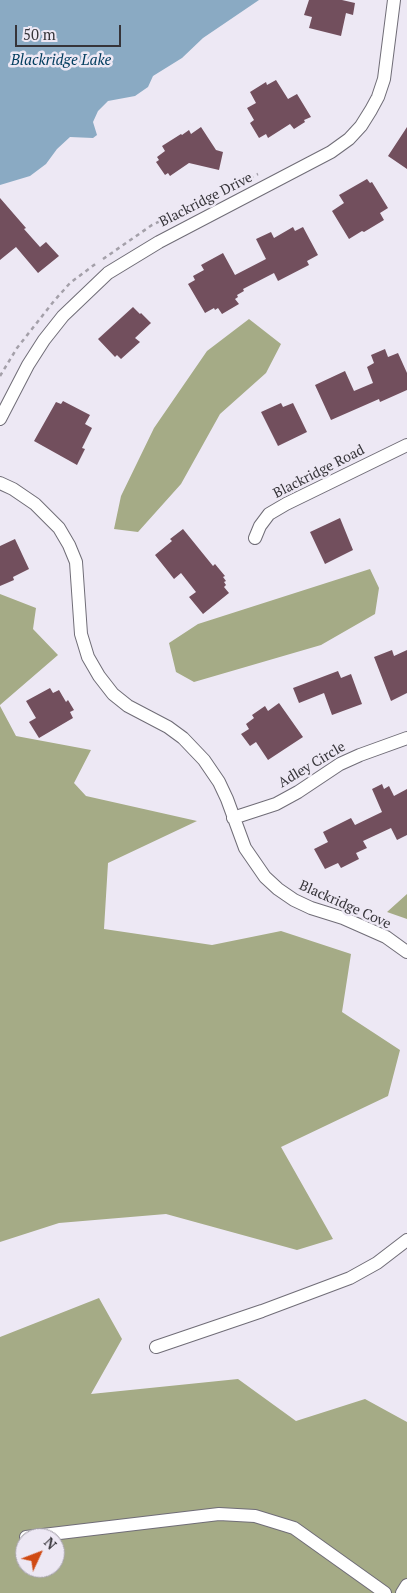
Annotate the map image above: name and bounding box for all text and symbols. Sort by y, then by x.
scale bar [18,15,124,47]
text: 50 m [23,24,56,44]
water label: Blackridge Lake [11,52,111,70]
street label: Blackridge Drive [157,169,255,231]
street label: Blackridge Road [271,442,367,502]
street label: Adley Circle [275,738,349,792]
street label: Blackridge Cove [296,877,394,933]
north arrow [15,1528,65,1578]
text: N [40,1533,61,1553]

